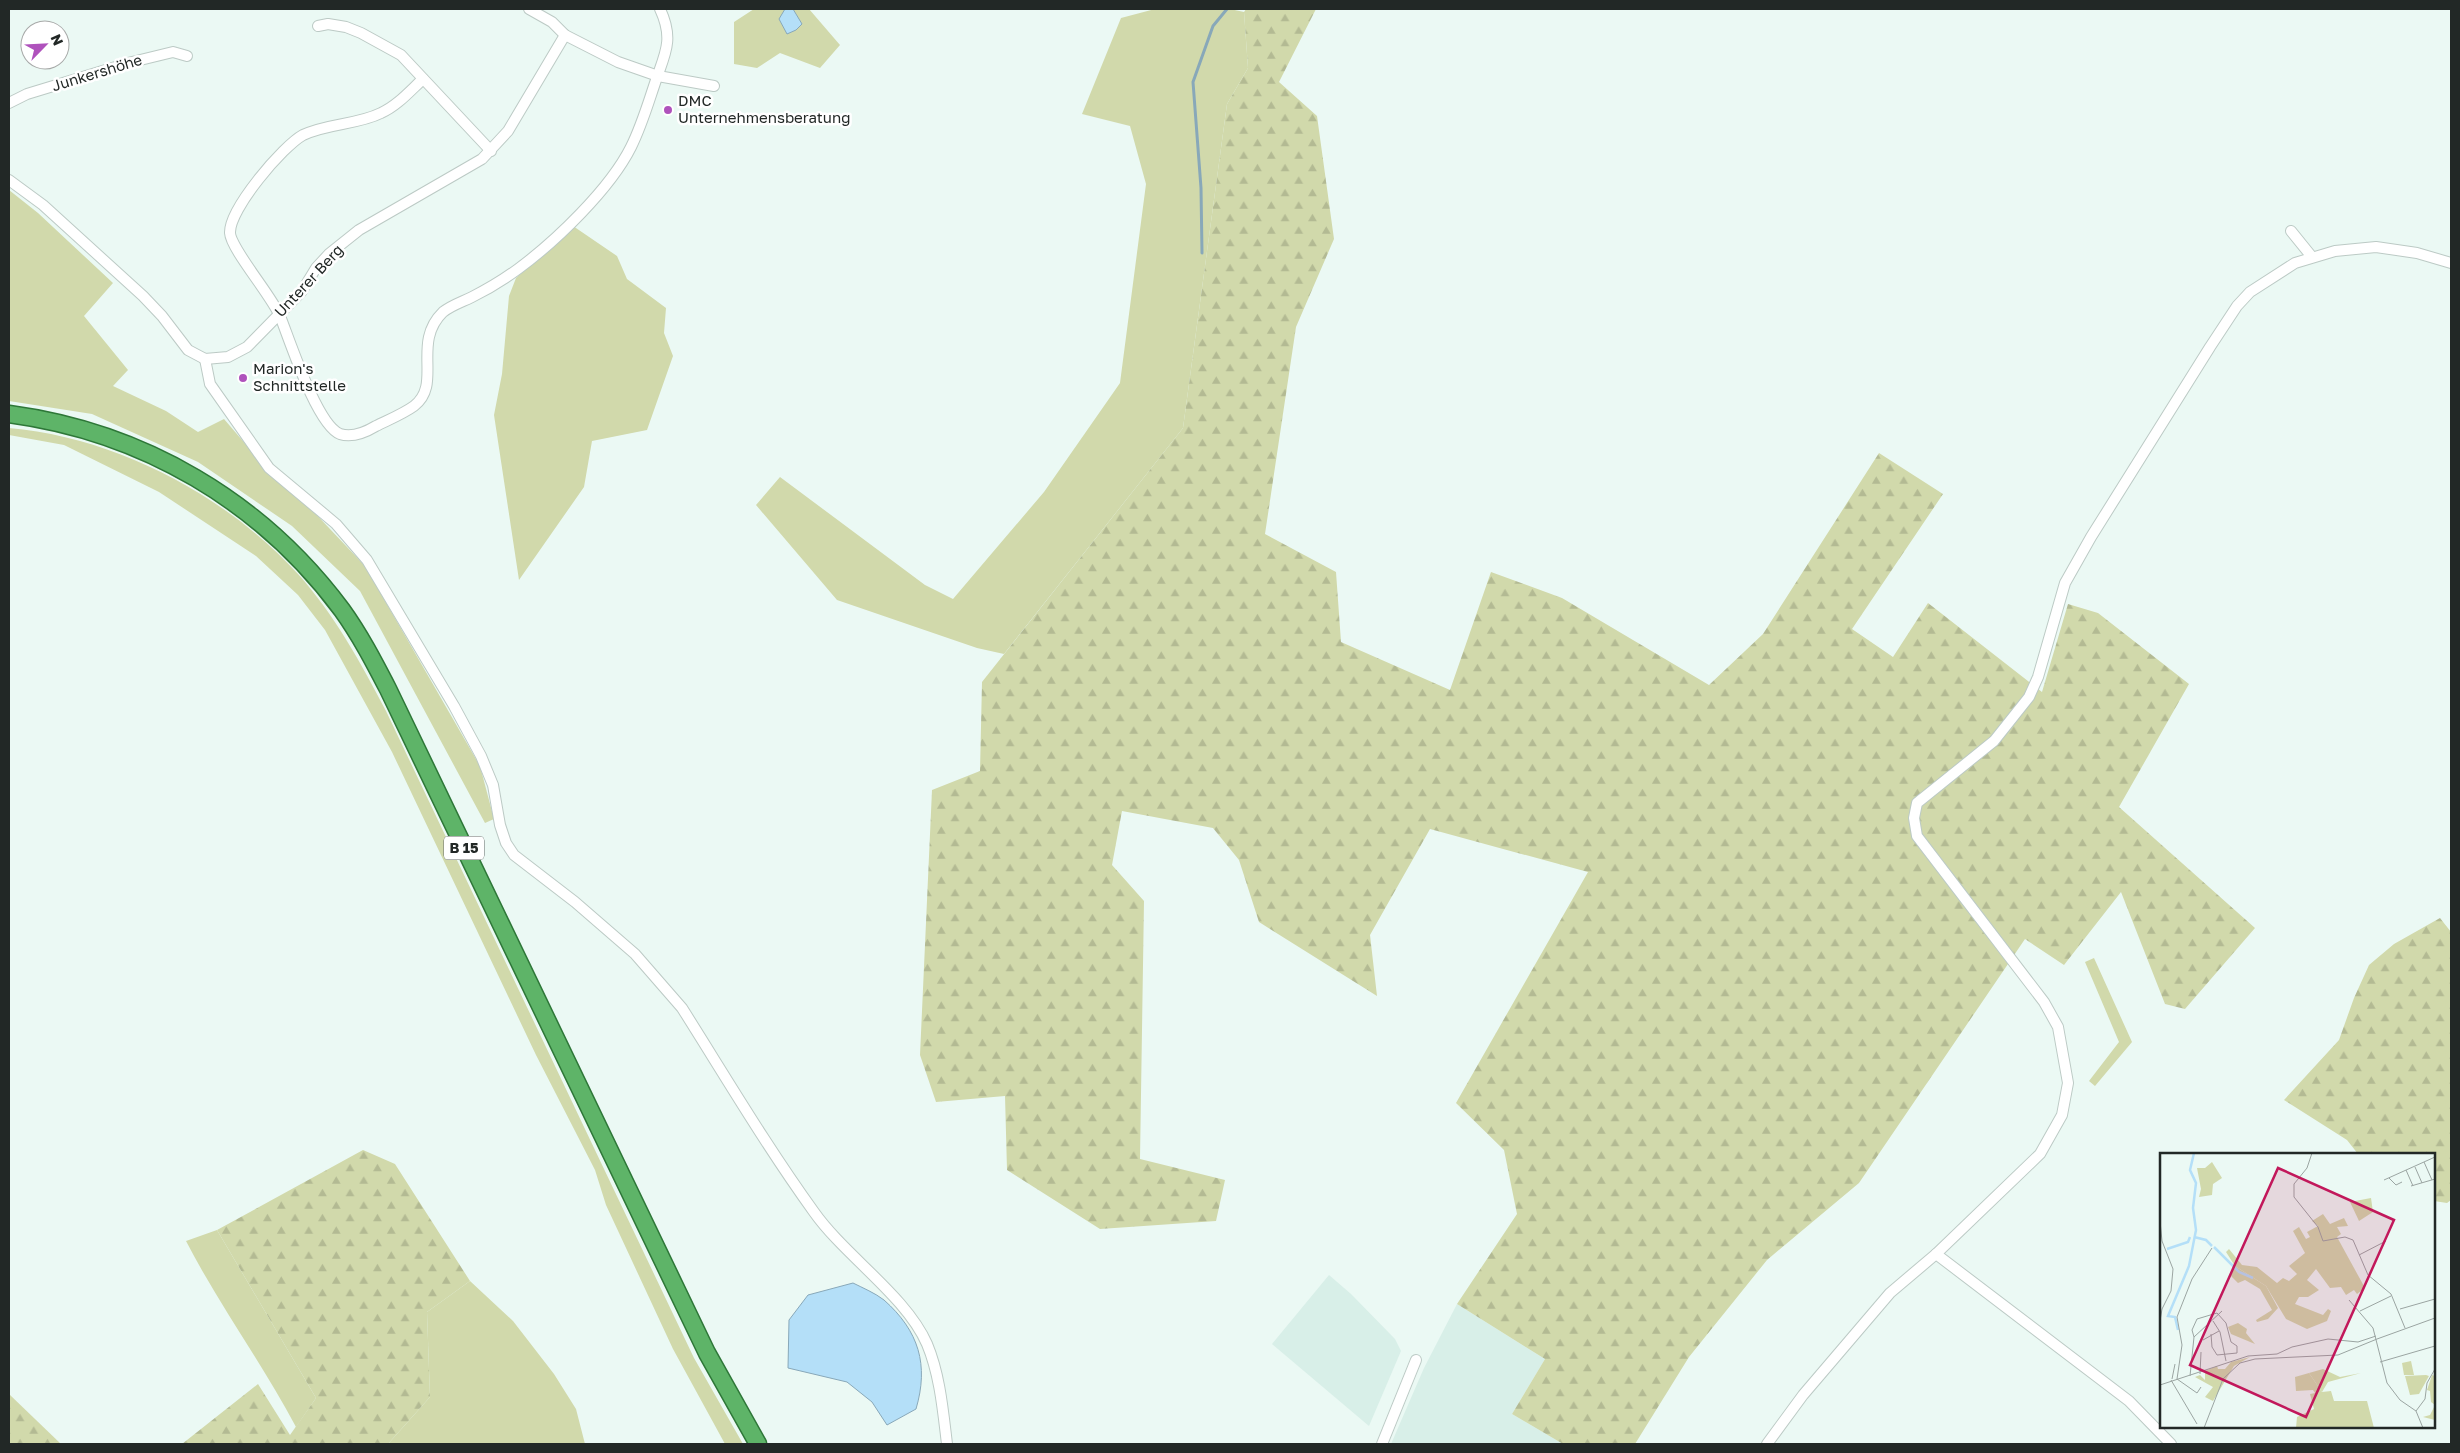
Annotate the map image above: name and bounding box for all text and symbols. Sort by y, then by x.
north arrow [20,20,70,70]
text: N [47,31,67,48]
street label: Junkershöhe [49,50,144,94]
place label: DMC Unternehmensberatung [678,91,850,126]
marker: DMC Unternehmensberatung [662,104,674,116]
street label: Unterer Berg [270,240,346,320]
place label: Marion's Schnittstelle [253,359,346,394]
marker: Marion's Schnittstelle [237,372,249,384]
road number: B 15 [444,836,484,860]
inset map [2160,1153,2435,1428]

